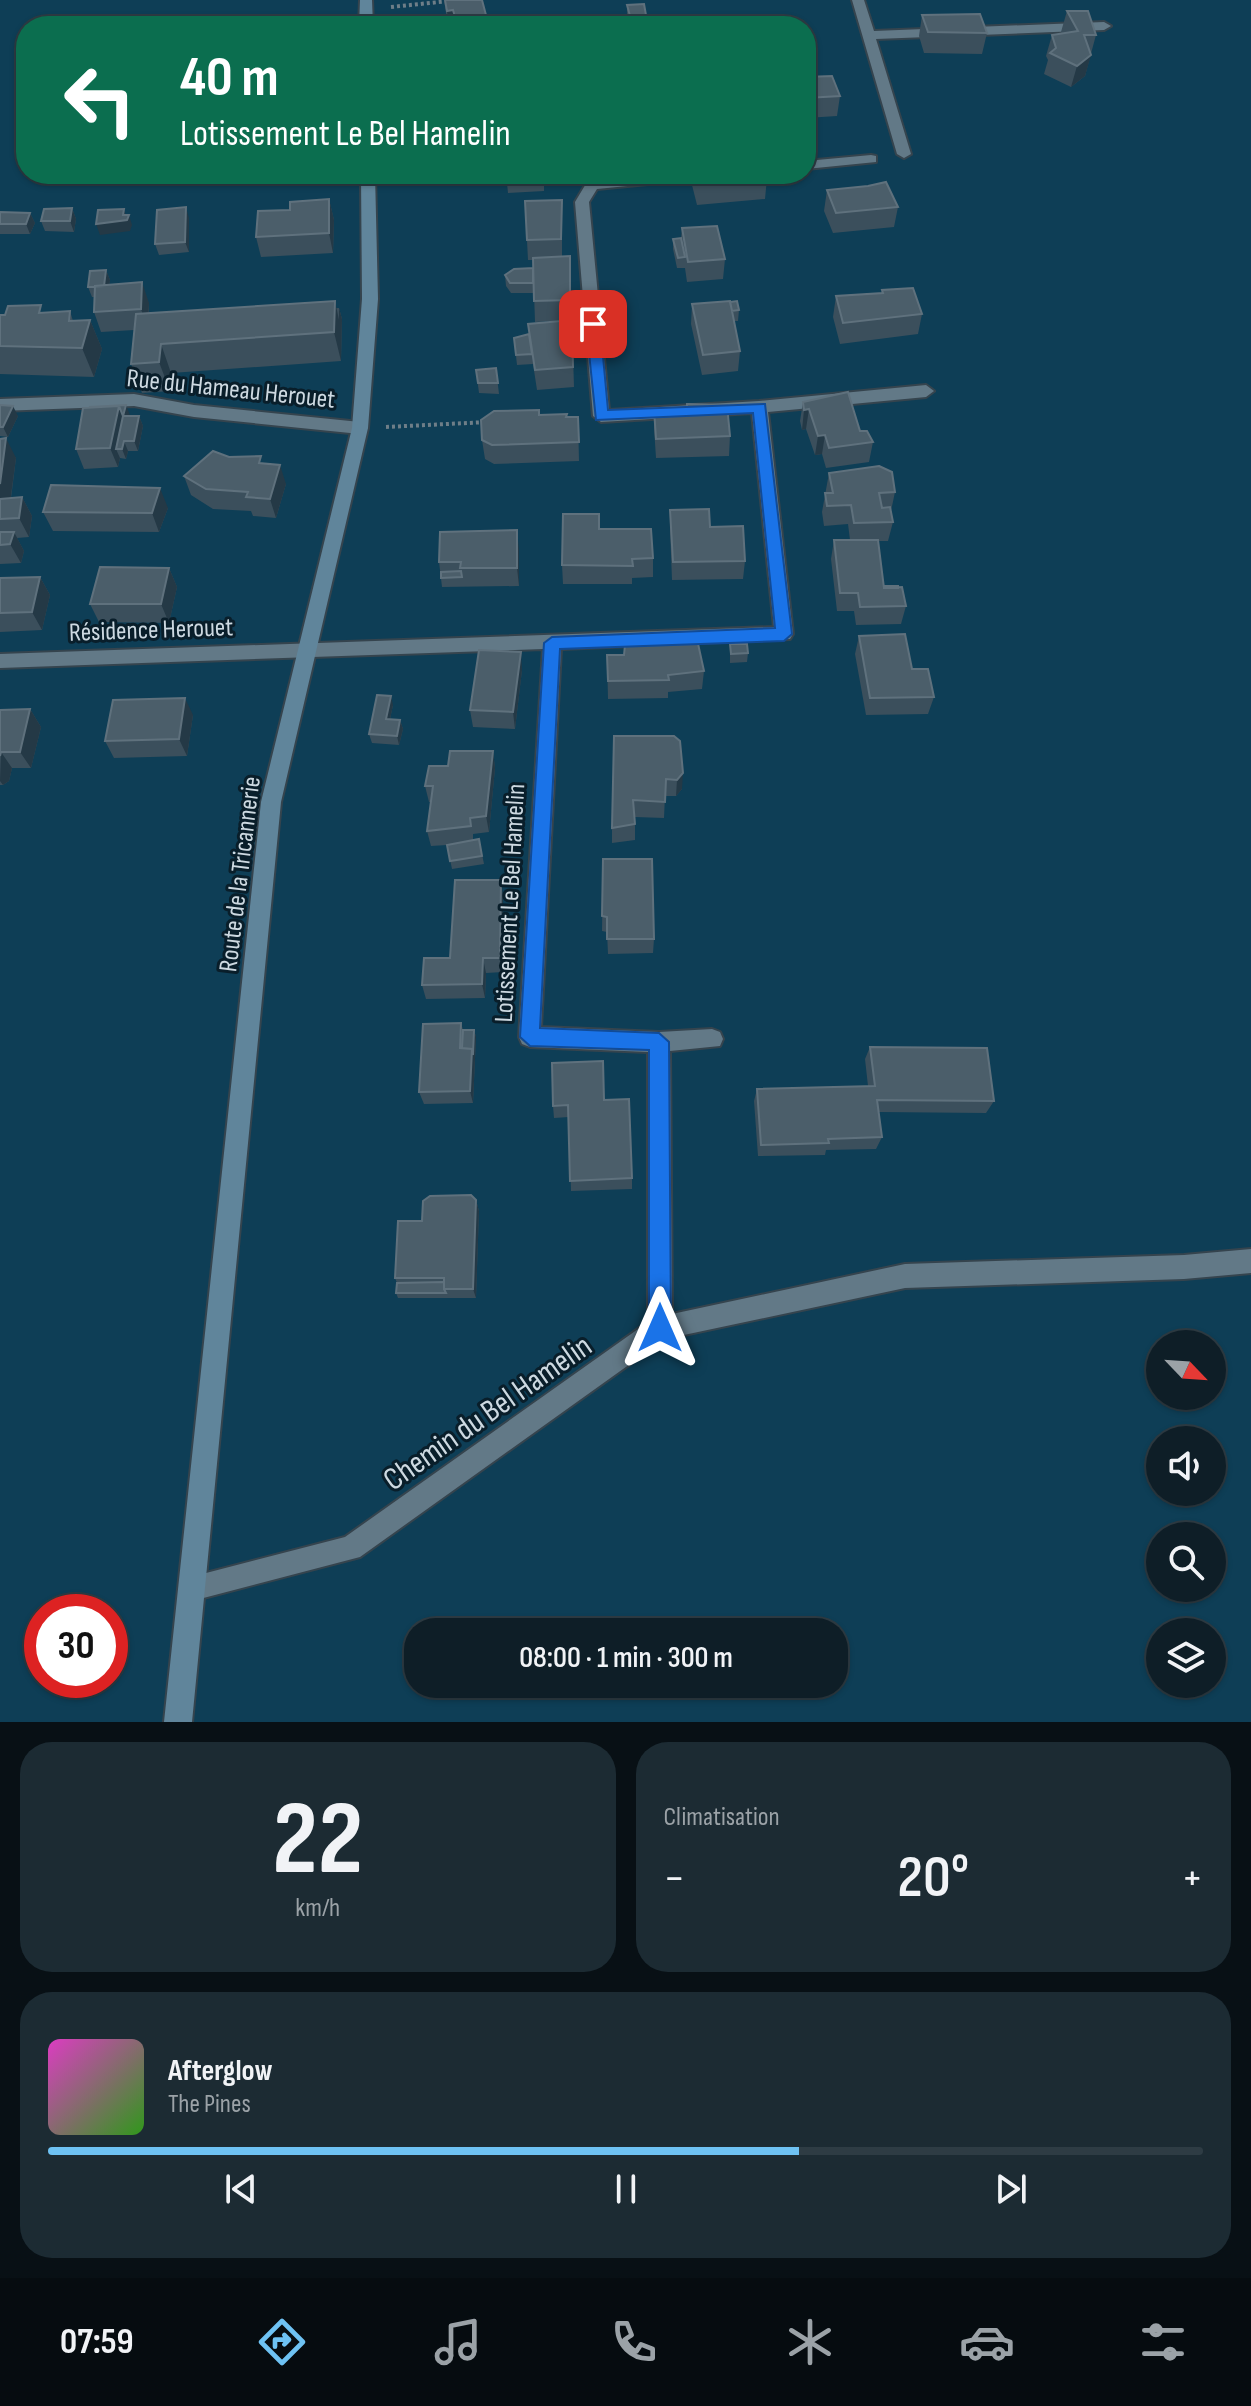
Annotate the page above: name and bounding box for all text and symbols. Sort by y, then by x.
text: 40 m [180,45,279,112]
icon: left [48,48,152,152]
text: Lotissement Le Bel Hamelin [180,113,511,156]
pin [559,290,627,358]
icon: arrive [571,302,615,346]
street label: Rue du Hameau Herouet [125,363,337,416]
street label: Résidence Herouet [68,612,234,649]
street label: Route de la Tricannerie [213,775,268,974]
street label: Lotissement Le Bel Hamelin [489,783,532,1023]
position arrow [618,1286,702,1370]
street label: Chemin du Bel Hamelin [376,1327,600,1500]
north arrow [1146,1330,1226,1410]
map controls [1146,1330,1226,1698]
button: sound [1146,1426,1226,1506]
button: search [1146,1522,1226,1602]
speed limit sign: 30 [24,1594,128,1698]
button: layers [1146,1618,1226,1698]
text: 08:00 · 1 min · 300 m [519,1640,733,1676]
text: 22 [272,1778,363,1903]
text: Climatisation [664,1802,780,1833]
text: 20° [897,1842,969,1914]
text: − [664,1852,685,1905]
text: + [1181,1852,1203,1905]
text: km/h [295,1893,340,1924]
text: Afterglow [168,2053,273,2089]
text: The Pines [168,2089,251,2120]
icon: previous [219,2167,263,2211]
icon: pause [604,2167,648,2211]
icon: next [989,2167,1033,2211]
icon: directions [254,2314,310,2370]
icon: music [430,2314,486,2370]
icon: phone [606,2314,662,2370]
icon: climate [782,2314,838,2370]
icon: car [959,2314,1015,2370]
icon: filters [1135,2314,1191,2370]
text: 07:59 [60,2321,134,2364]

